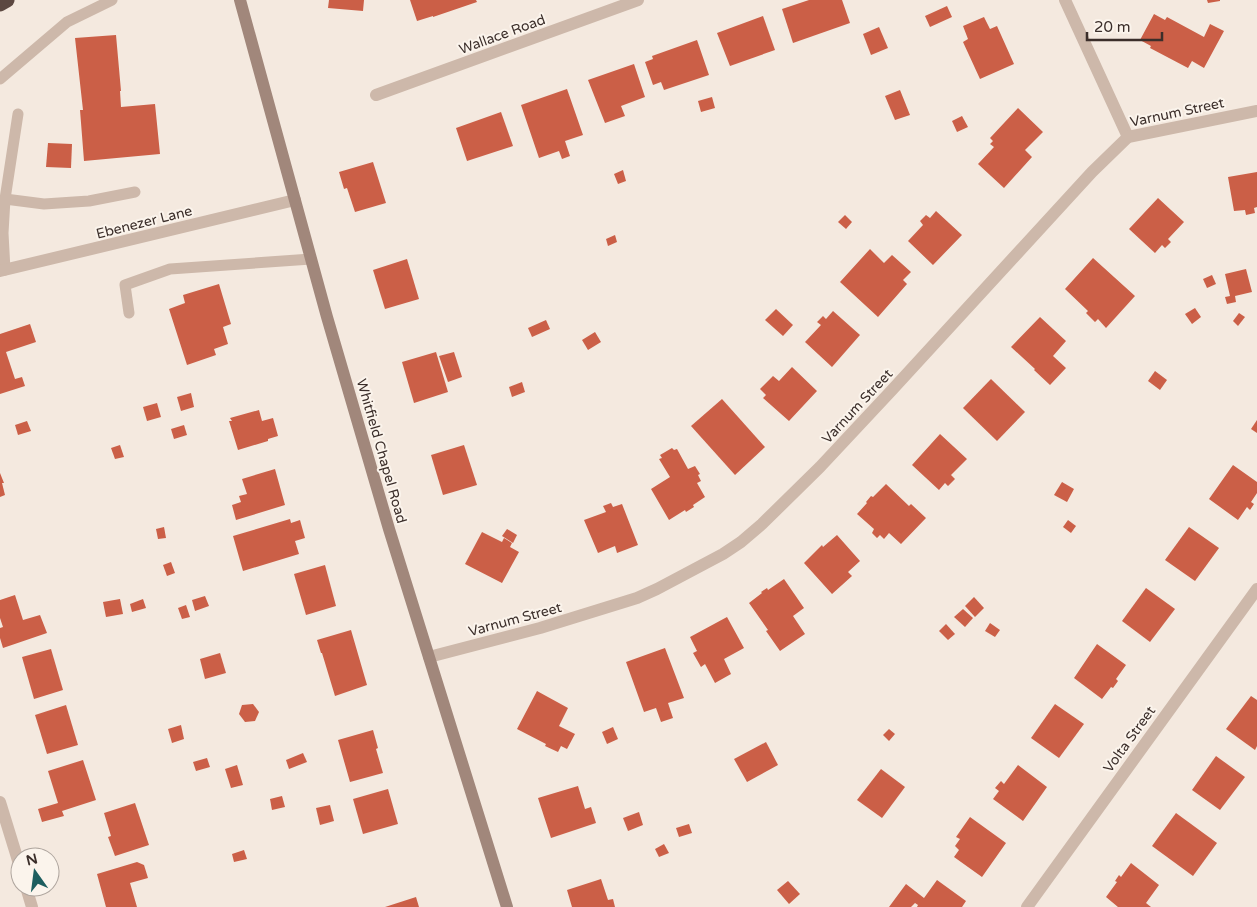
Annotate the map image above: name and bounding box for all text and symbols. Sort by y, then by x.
scale bar [1087,10,1162,42]
street label: Wallace Road [457,11,548,58]
text: 20 m [1094,18,1131,36]
street label: Varnum Street [1129,94,1226,131]
street label: Ebenezer Lane [94,202,194,243]
street label: Varnum Street [819,365,897,447]
street label: Whitfield Chapel Road [353,377,410,525]
street label: Varnum Street [467,599,564,640]
street label: Volta Street [1100,702,1160,776]
north arrow [10,847,60,897]
text: N [24,850,39,869]

